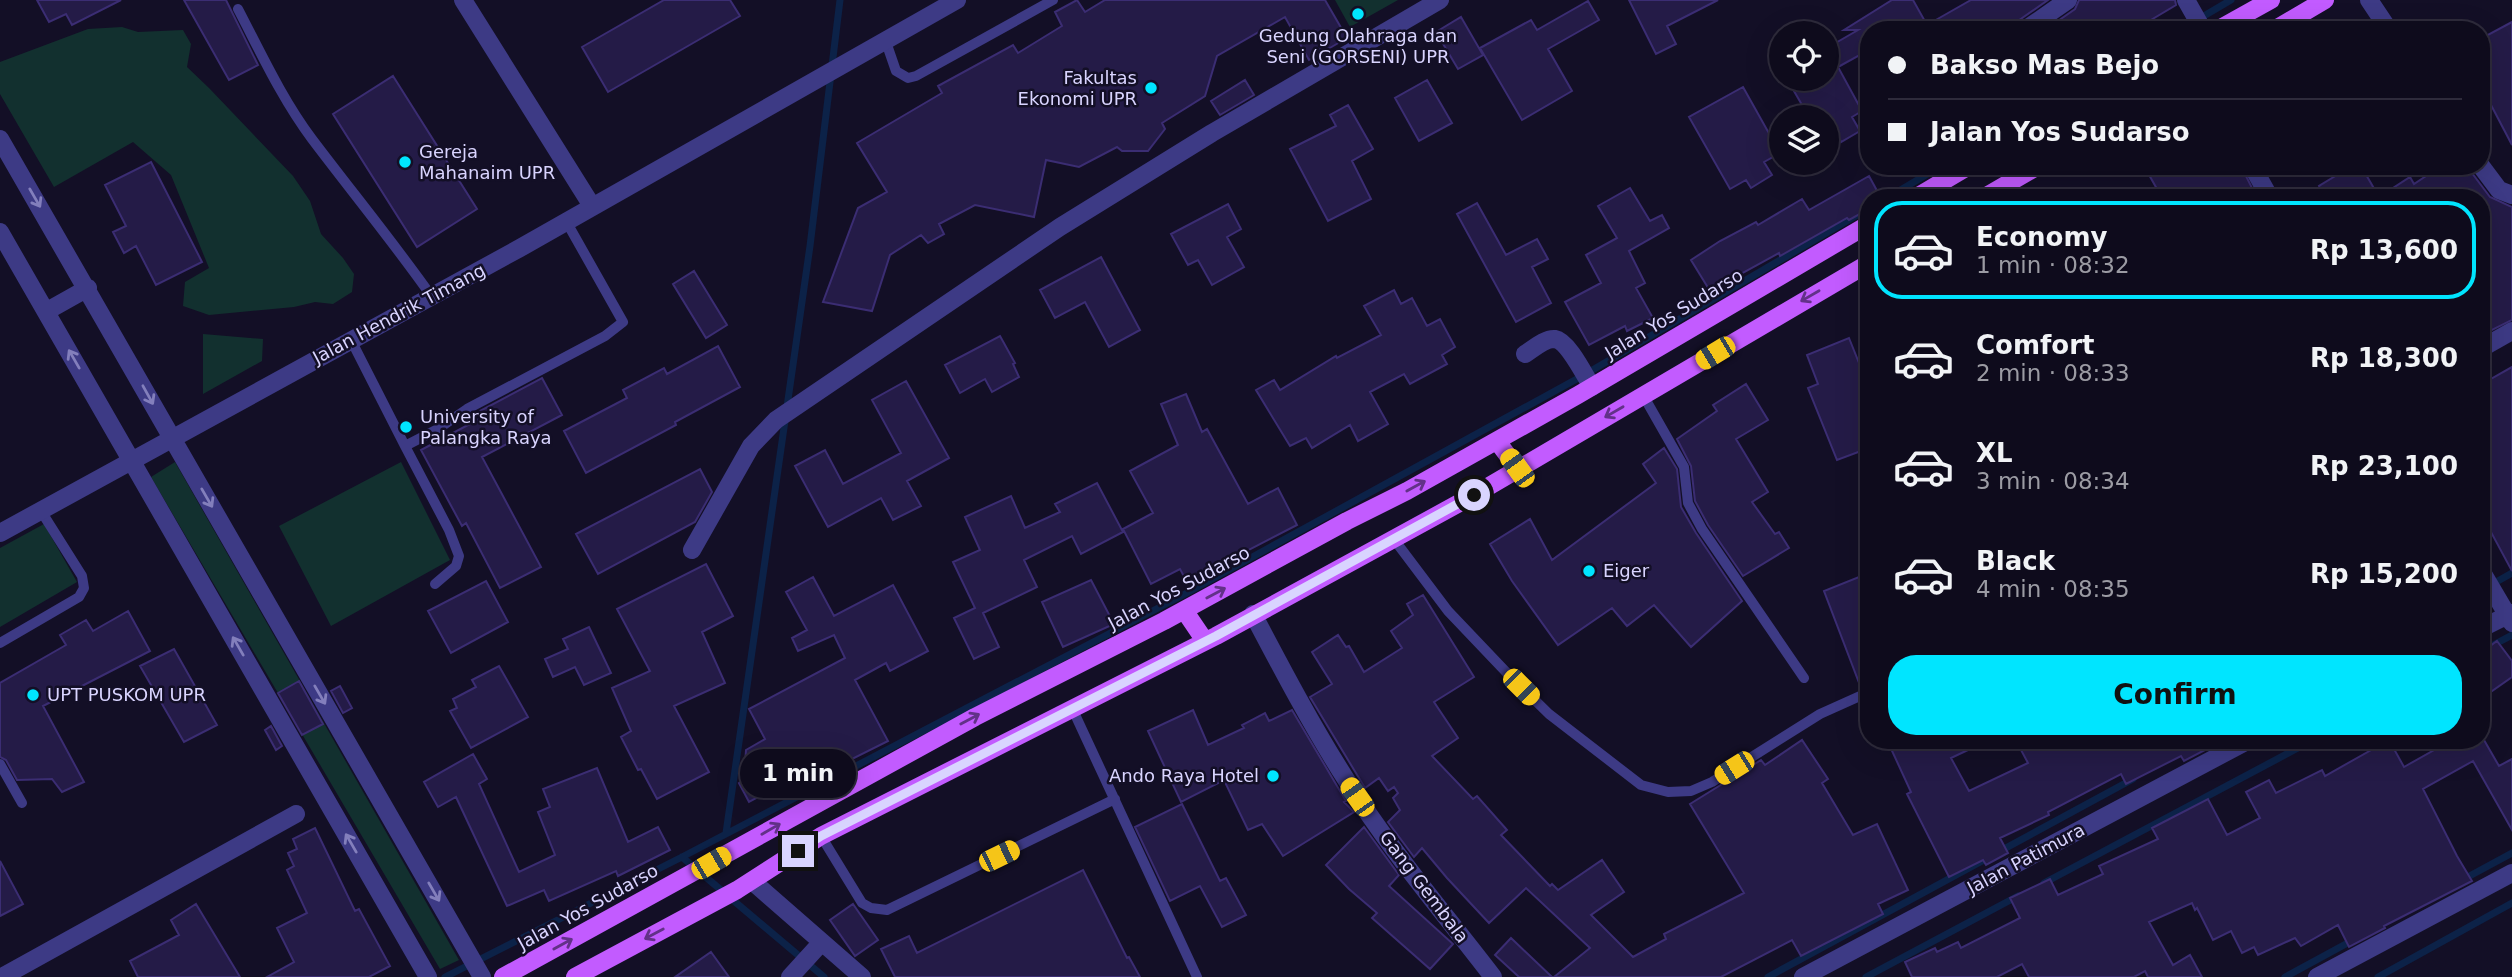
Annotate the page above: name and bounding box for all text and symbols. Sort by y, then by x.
marker: Gedung Olahraga dan Seni (GORSENI) UPR [1350,6,1366,22]
map controls [1769,21,1839,175]
button: locate [1769,21,1839,91]
place label: Gedung Olahraga dan Seni (GORSENI) UPR [1259,25,1457,67]
text: Bakso Mas Bejo [1930,50,2159,80]
place label: Fakultas Ekonomi UPR [1018,67,1137,109]
marker: Fakultas Ekonomi UPR [1143,80,1159,96]
button: layers [1769,105,1839,175]
text: Jalan Yos Sudarso [1930,117,2190,147]
place label: Gereja Mahanaim UPR [419,141,555,183]
marker: Gereja Mahanaim UPR [397,154,413,170]
one-way arrow [28,187,42,207]
icon: car [1892,219,1955,282]
text: Economy [1976,222,2107,252]
text: Rp 13,600 [2310,235,2458,265]
text: 1 min · 08:32 [1976,252,2130,278]
street label: Jalan Hendrik Timang [308,259,489,368]
street label: Jalan Yos Sudarso [1600,264,1747,364]
one-way arrow [1800,290,1820,304]
icon: car [1892,327,1955,390]
text: Comfort [1976,330,2094,360]
car [1692,333,1739,373]
text: Rp 18,300 [2310,343,2458,373]
one-way arrow [67,350,81,370]
text: 2 min · 08:33 [1976,360,2130,386]
one-way arrow [142,384,155,405]
place label: University of Palangka Raya [420,406,552,448]
one-way arrow [1604,406,1624,420]
marker: University of Palangka Raya [398,419,414,435]
icon: car [1892,435,1955,498]
text: XL [1976,438,2013,468]
car [1497,445,1538,491]
text: Rp 23,100 [2310,451,2458,481]
text: 3 min · 08:34 [1976,468,2130,494]
one-way arrow [1406,479,1426,493]
route start [1458,479,1490,511]
one-way arrow [200,487,214,507]
street label: Jalan Yos Sudarso [1104,541,1253,634]
icon: car [1892,543,1955,606]
text: Black [1976,546,2055,576]
text: Rp 15,200 [2310,559,2458,589]
place label: Eiger [1603,560,1650,581]
marker: Eiger [1581,563,1597,579]
text: 4 min · 08:35 [1976,576,2130,602]
one-way arrow [1205,586,1226,599]
one-way arrow [231,636,244,657]
button: Confirm [1888,655,2462,735]
car [1499,665,1544,709]
place label: UPT PUSKOM UPR [47,684,206,705]
one-way arrow [314,684,328,704]
marker: UPT PUSKOM UPR [25,687,41,703]
one-way arrow [959,712,980,726]
car [1711,748,1758,788]
callout: 1 min [740,750,856,798]
text: 1 min [762,760,834,786]
place label: Ando Raya Hotel [1109,765,1259,786]
marker: Ando Raya Hotel [1265,768,1281,784]
car [1337,774,1378,820]
street label: Jalan Patimura [1963,819,2088,899]
one-way arrow [760,822,780,836]
street label: Gang Gembala [1376,827,1473,947]
one-way arrow [344,834,358,854]
route end [782,835,814,867]
car [976,837,1023,875]
car [688,843,735,883]
street label: Jalan Yos Sudarso [513,859,662,954]
one-way arrow [427,881,441,901]
one-way arrow [644,928,665,942]
one-way arrow [552,937,572,951]

